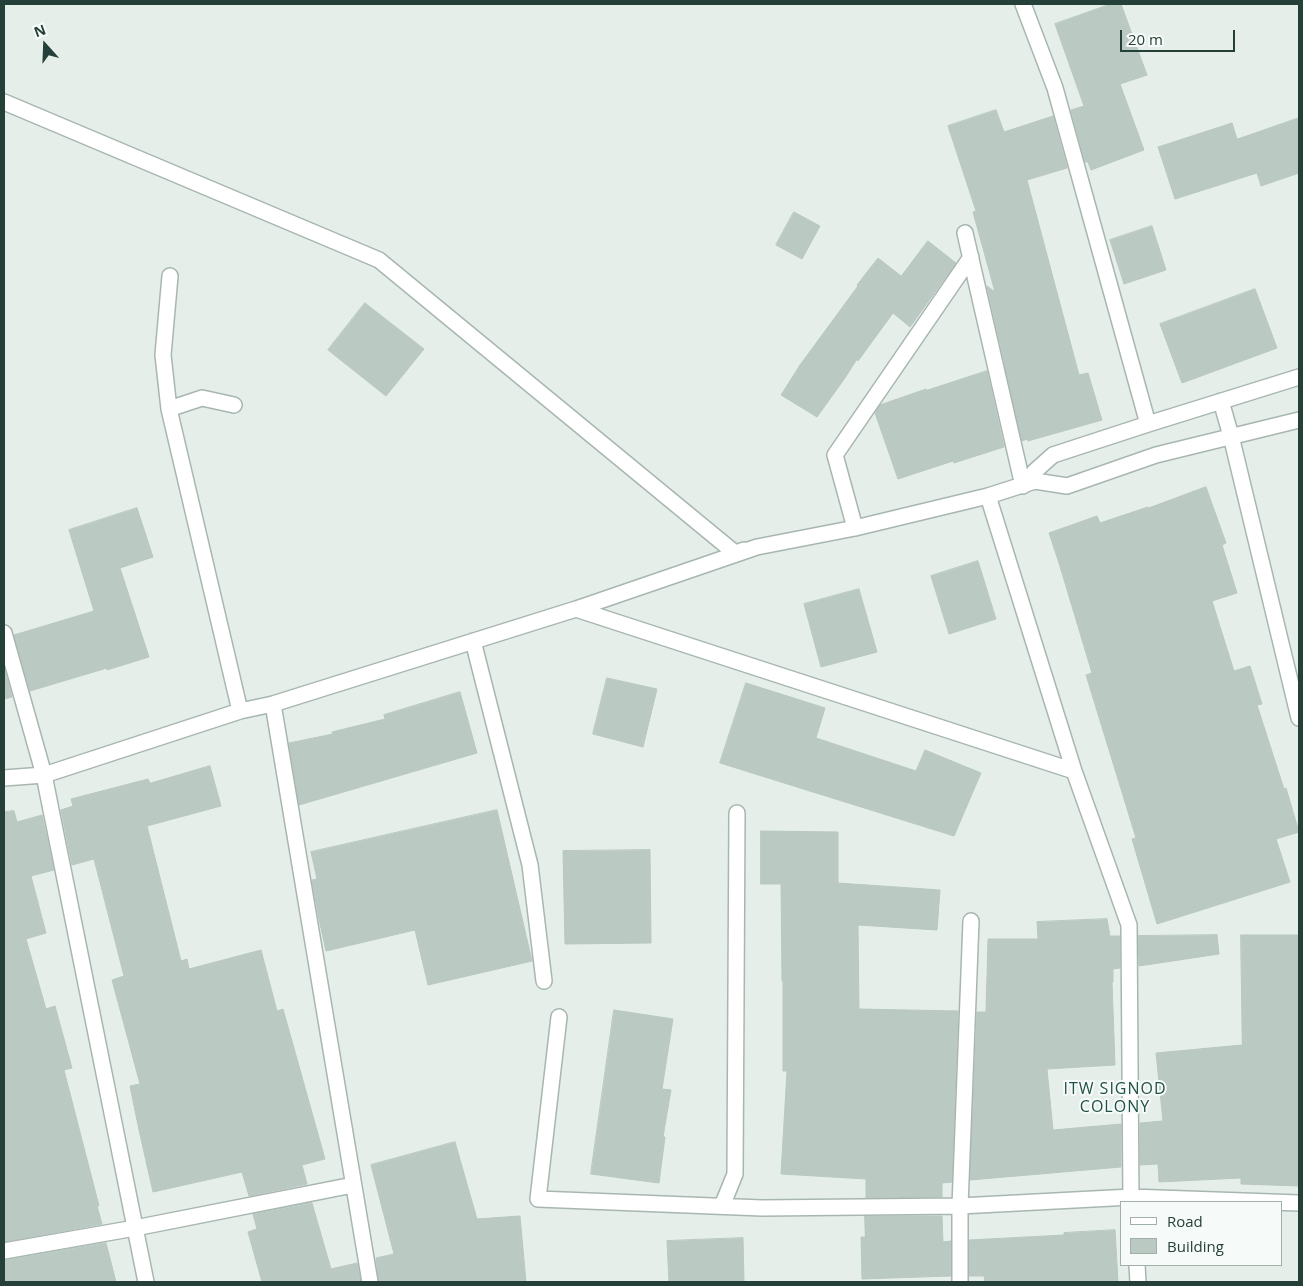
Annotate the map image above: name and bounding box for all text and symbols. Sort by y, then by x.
north arrow [20,20,70,70]
text: N [31,20,48,41]
scale bar [1123,20,1238,52]
text: 20 m [1128,29,1163,49]
district label: ITW SIGNOD COLONY [1062,1079,1168,1117]
legend [1120,1201,1283,1266]
text: Road [1167,1211,1203,1231]
text: Building [1167,1236,1224,1256]

